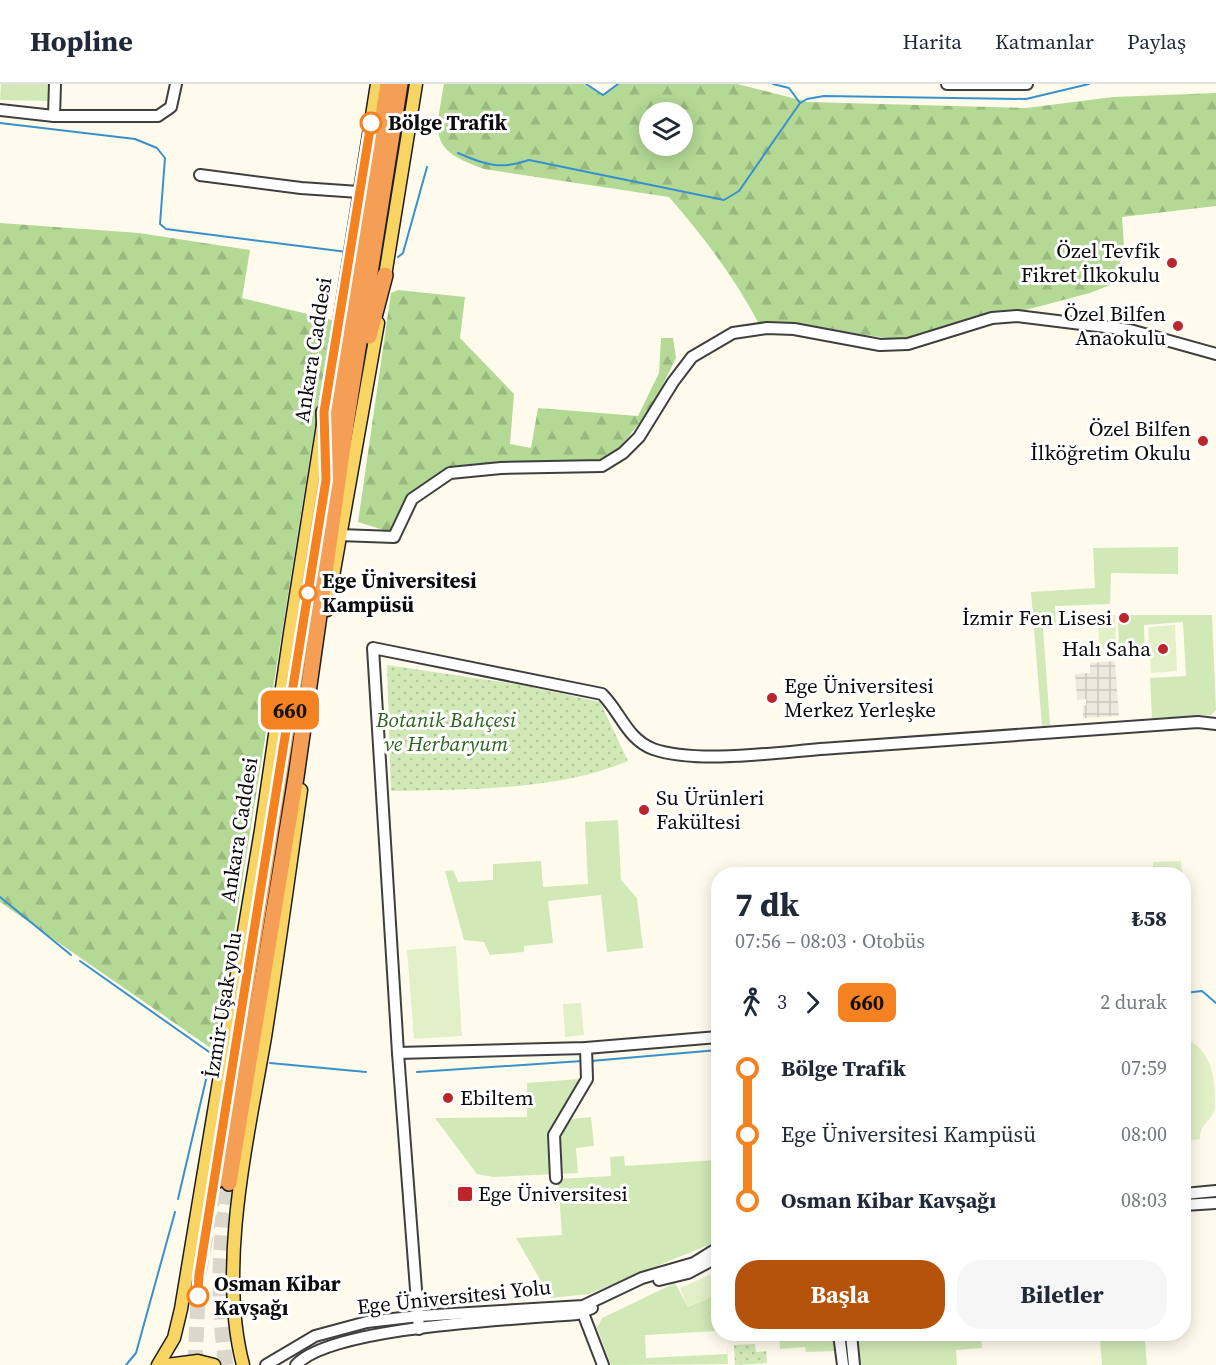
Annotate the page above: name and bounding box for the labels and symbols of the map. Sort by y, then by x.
place label: Bölge Trafik [388,108,508,137]
marker: Bölge Trafik [360,112,382,134]
place label: Özel Tevfik Fikret İlkokulu [1021,236,1160,289]
marker: Özel Tevfik Fikret İlkokulu [1165,256,1179,270]
street label: Ankara Caddesi [287,275,338,425]
place label: Özel Bilfen Anaokulu [1064,299,1166,352]
marker: Özel Bilfen Anaokulu [1171,319,1185,333]
place label: Özel Bilfen İlköğretim Okulu [1030,414,1191,467]
marker: Özel Bilfen İlköğretim Okulu [1196,434,1210,448]
place label: Ege Üniversitesi Kampüsü [322,566,477,619]
marker: Ege Üniversitesi Kampüsü [299,584,317,602]
place label: İzmir Fen Lisesi [962,603,1112,632]
marker: İzmir Fen Lisesi [1117,611,1131,625]
place label: Halı Saha [1062,634,1151,663]
marker: Halı Saha [1156,642,1170,656]
place label: Ege Üniversitesi Merkez Yerleşke [784,671,936,724]
line badge: 660 [256,690,324,730]
marker: Ege Üniversitesi Merkez Yerleşke [765,691,779,705]
park label: Botanik Bahçesi ve Herbaryum [375,705,517,758]
street label: Ankara Caddesi [213,755,264,905]
place label: Su Ürünleri Fakültesi [656,783,764,836]
marker: Su Ürünleri Fakültesi [637,803,651,817]
street label: İzmir-Uşak yolu [197,930,248,1080]
place label: Ebiltem [460,1083,534,1112]
marker: Ebiltem [441,1091,455,1105]
place label: Ege Üniversitesi [478,1179,628,1208]
marker: Ege Üniversitesi [456,1185,474,1203]
place label: Osman Kibar Kavşağı [214,1269,341,1322]
street label: Ege Üniversitesi Yolu [355,1272,553,1321]
marker: Osman Kibar Kavşağı [187,1285,209,1307]

